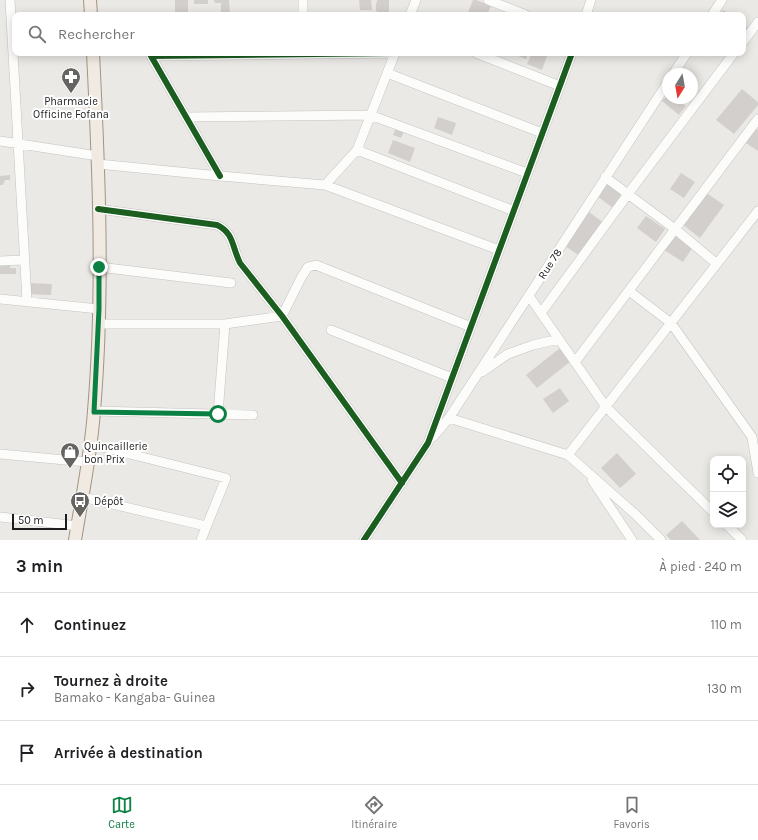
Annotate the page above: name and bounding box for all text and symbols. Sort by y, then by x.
search box [12,12,746,56]
icon: search [26,23,48,45]
text: Rechercher [58,25,135,43]
pharmacy icon: Pharmacie Officine Fofana [60,66,82,94]
north arrow [662,68,698,104]
place label: Pharmacie Officine Fofana [33,95,109,121]
street label: Rue 78 [535,246,565,282]
route end [90,258,108,276]
route start [209,405,227,423]
place label: Quincaillerie bon Prix [84,440,148,466]
shop icon: Quincaillerie bon Prix [59,441,81,469]
map controls [710,456,746,528]
button: locate [710,456,746,492]
bus stop icon: Dépôt [69,490,91,518]
button: layers [710,492,746,528]
place label: Dépôt [94,495,124,508]
scale bar [12,512,67,531]
text: 50 m [18,514,44,527]
text: 3 min [16,556,63,576]
text: À pied · 240 m [659,559,742,574]
icon: ahead [16,614,38,636]
text: Continuez [54,616,126,634]
text: 110 m [710,617,742,632]
text: Tournez à droite [54,672,168,690]
icon: right [16,678,38,700]
text: 130 m [707,681,742,696]
text: Bamako - Kangaba- Guinea [54,690,215,705]
icon: arrive [16,742,38,764]
text: Arrivée à destination [54,744,203,762]
tab: Carte [108,794,135,831]
tab: Itinéraire [351,794,397,831]
tab: Favoris [614,794,650,831]

